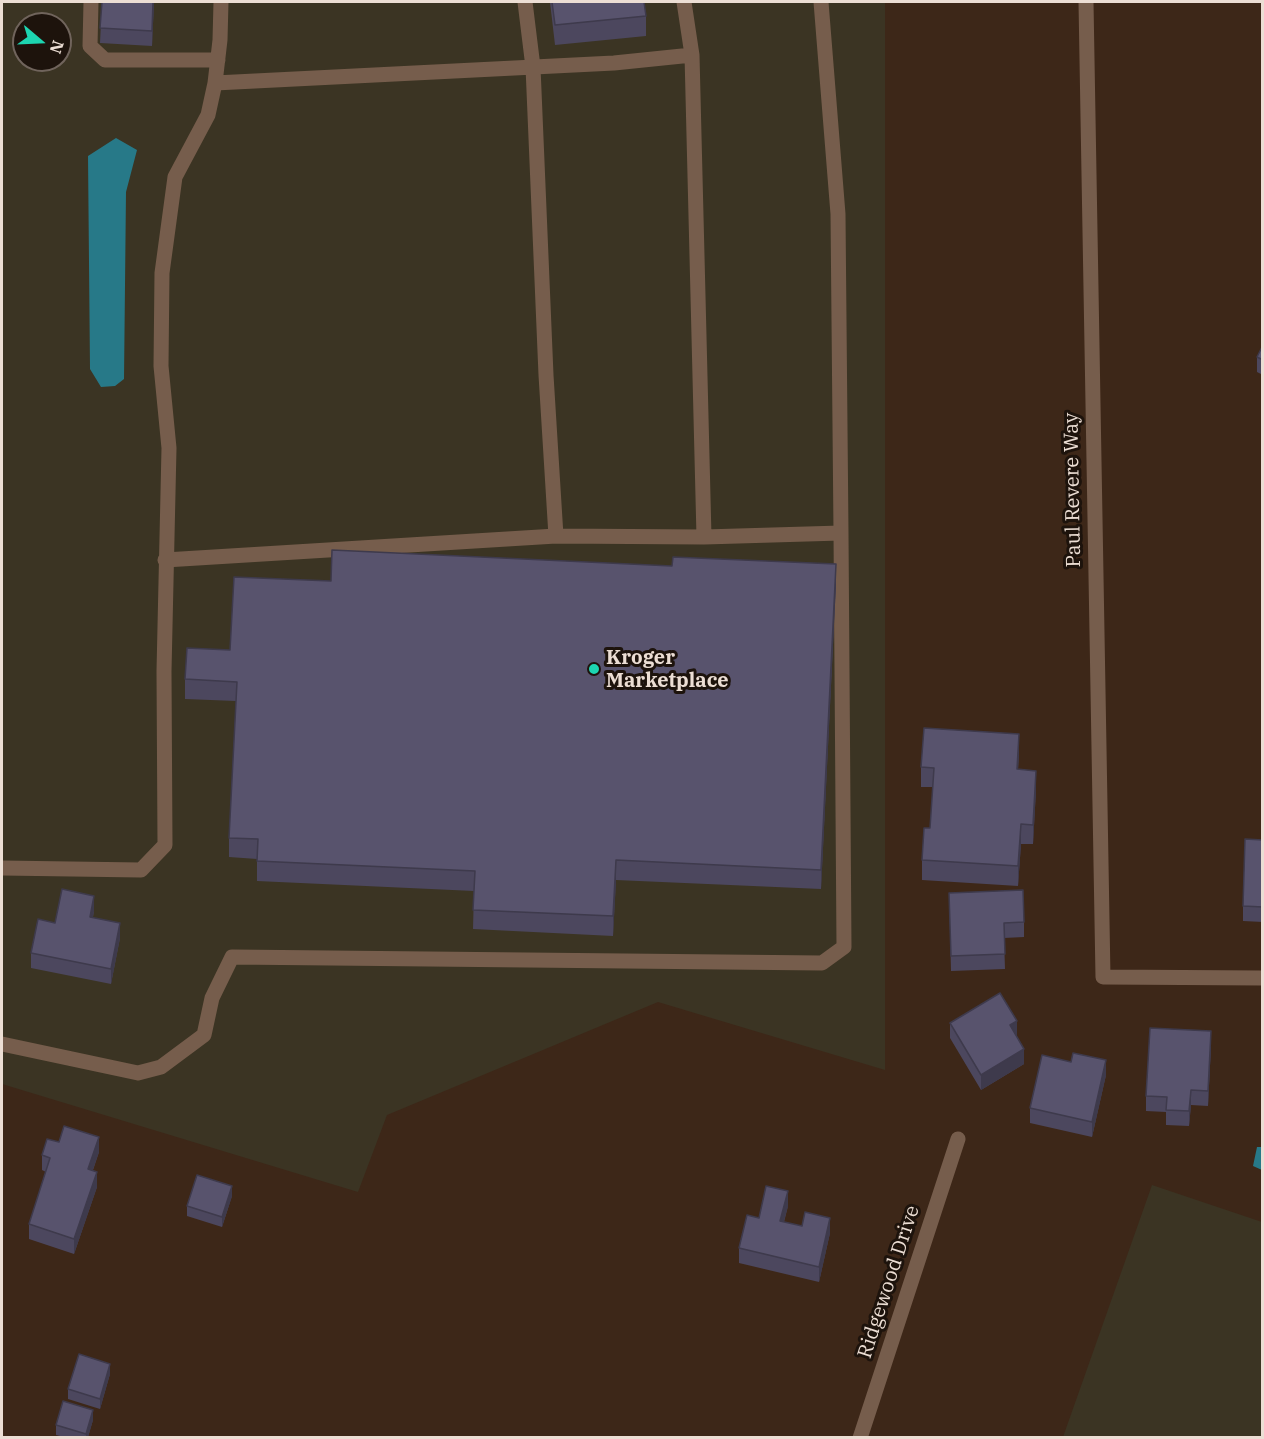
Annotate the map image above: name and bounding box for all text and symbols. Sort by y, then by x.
north arrow [12,12,72,72]
text: N [46,38,69,56]
street label: Paul Revere Way [1060,412,1086,568]
place label: Kroger Marketplace [606,646,729,693]
marker: Kroger Marketplace [587,662,601,676]
street label: Ridgewood Drive [853,1203,925,1361]

